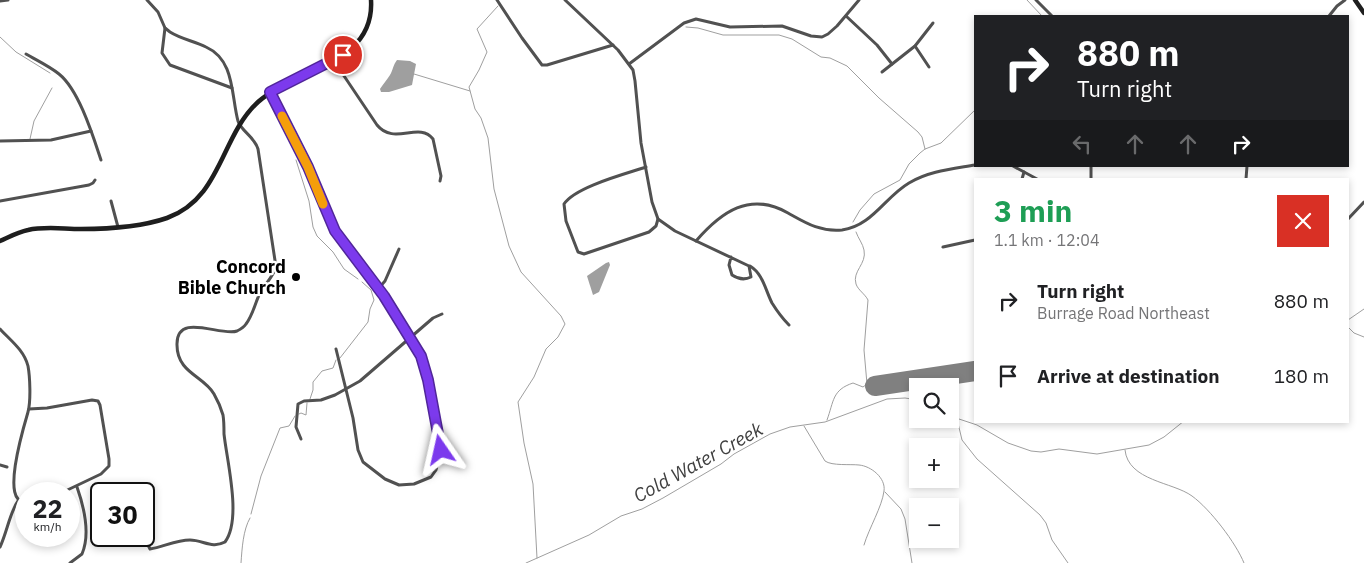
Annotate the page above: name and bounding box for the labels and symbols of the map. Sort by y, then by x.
pin [322,34,364,76]
place label: Concord Bible Church [178,255,286,299]
marker: Concord Bible Church [290,271,302,283]
water label: Cold Water Creek [629,416,768,507]
position arrow [414,423,466,475]
speed limit sign: 30 [90,482,155,547]

